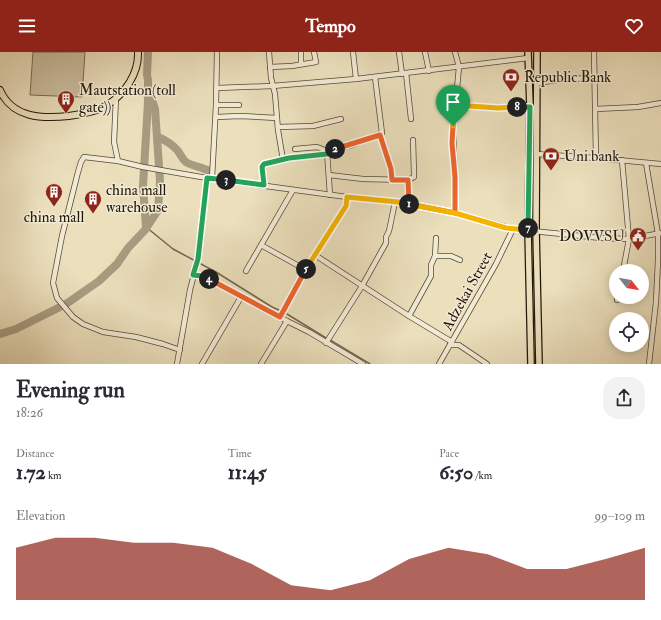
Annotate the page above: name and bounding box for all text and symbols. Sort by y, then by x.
icon: menu [16,15,38,37]
text: Tempo [305,15,356,38]
icon: heart [623,15,645,37]
bank icon: Republic Bank [501,67,521,92]
place label: Republic Bank [524,68,611,88]
place label: Mautstation(toll gate)) [79,81,176,117]
pin [436,85,470,126]
building icon: Mautstation(toll gate)) [56,89,76,114]
icon: arrive [442,91,464,113]
pin: 8 [507,97,527,117]
text: 8 [514,100,520,113]
pin: 2 [325,139,345,159]
text: 2 [332,142,338,155]
bank icon: Uni bank [541,146,561,171]
place label: Uni bank [564,147,620,166]
pin: 3 [216,170,236,190]
text: 3 [224,173,228,186]
place label: china mall warehouse [106,181,167,217]
building icon: china mall [44,182,64,207]
building icon: china mall warehouse [83,189,103,214]
pin: 1 [399,194,419,214]
text: 1 [407,197,411,210]
place label: china mall [24,208,84,227]
pin: 7 [518,218,538,238]
text: 7 [525,221,531,234]
public building icon: DOVVSU [628,226,648,251]
place label: DOVVSU [559,227,625,246]
street label: Adzekai Street [438,248,497,335]
pin: 5 [296,259,316,279]
text: 5 [304,262,308,275]
north arrow [609,264,649,304]
map controls [609,264,649,352]
pin: 4 [199,269,219,289]
text: 4 [206,272,212,285]
button: locate [609,312,649,352]
text: Evening run [16,376,125,404]
button: share [603,377,645,419]
text: 18:26 [16,405,43,421]
text: Distance [16,447,54,460]
text: Time [228,447,252,460]
text: Pace [439,447,459,460]
text: 1.72 [16,460,46,485]
text: 11:45 [228,460,266,485]
text: 6:50 [439,460,473,485]
text: km [46,469,62,482]
text: /km [473,469,492,482]
text: Elevation [16,508,66,524]
text: 99–109 m [594,508,645,524]

